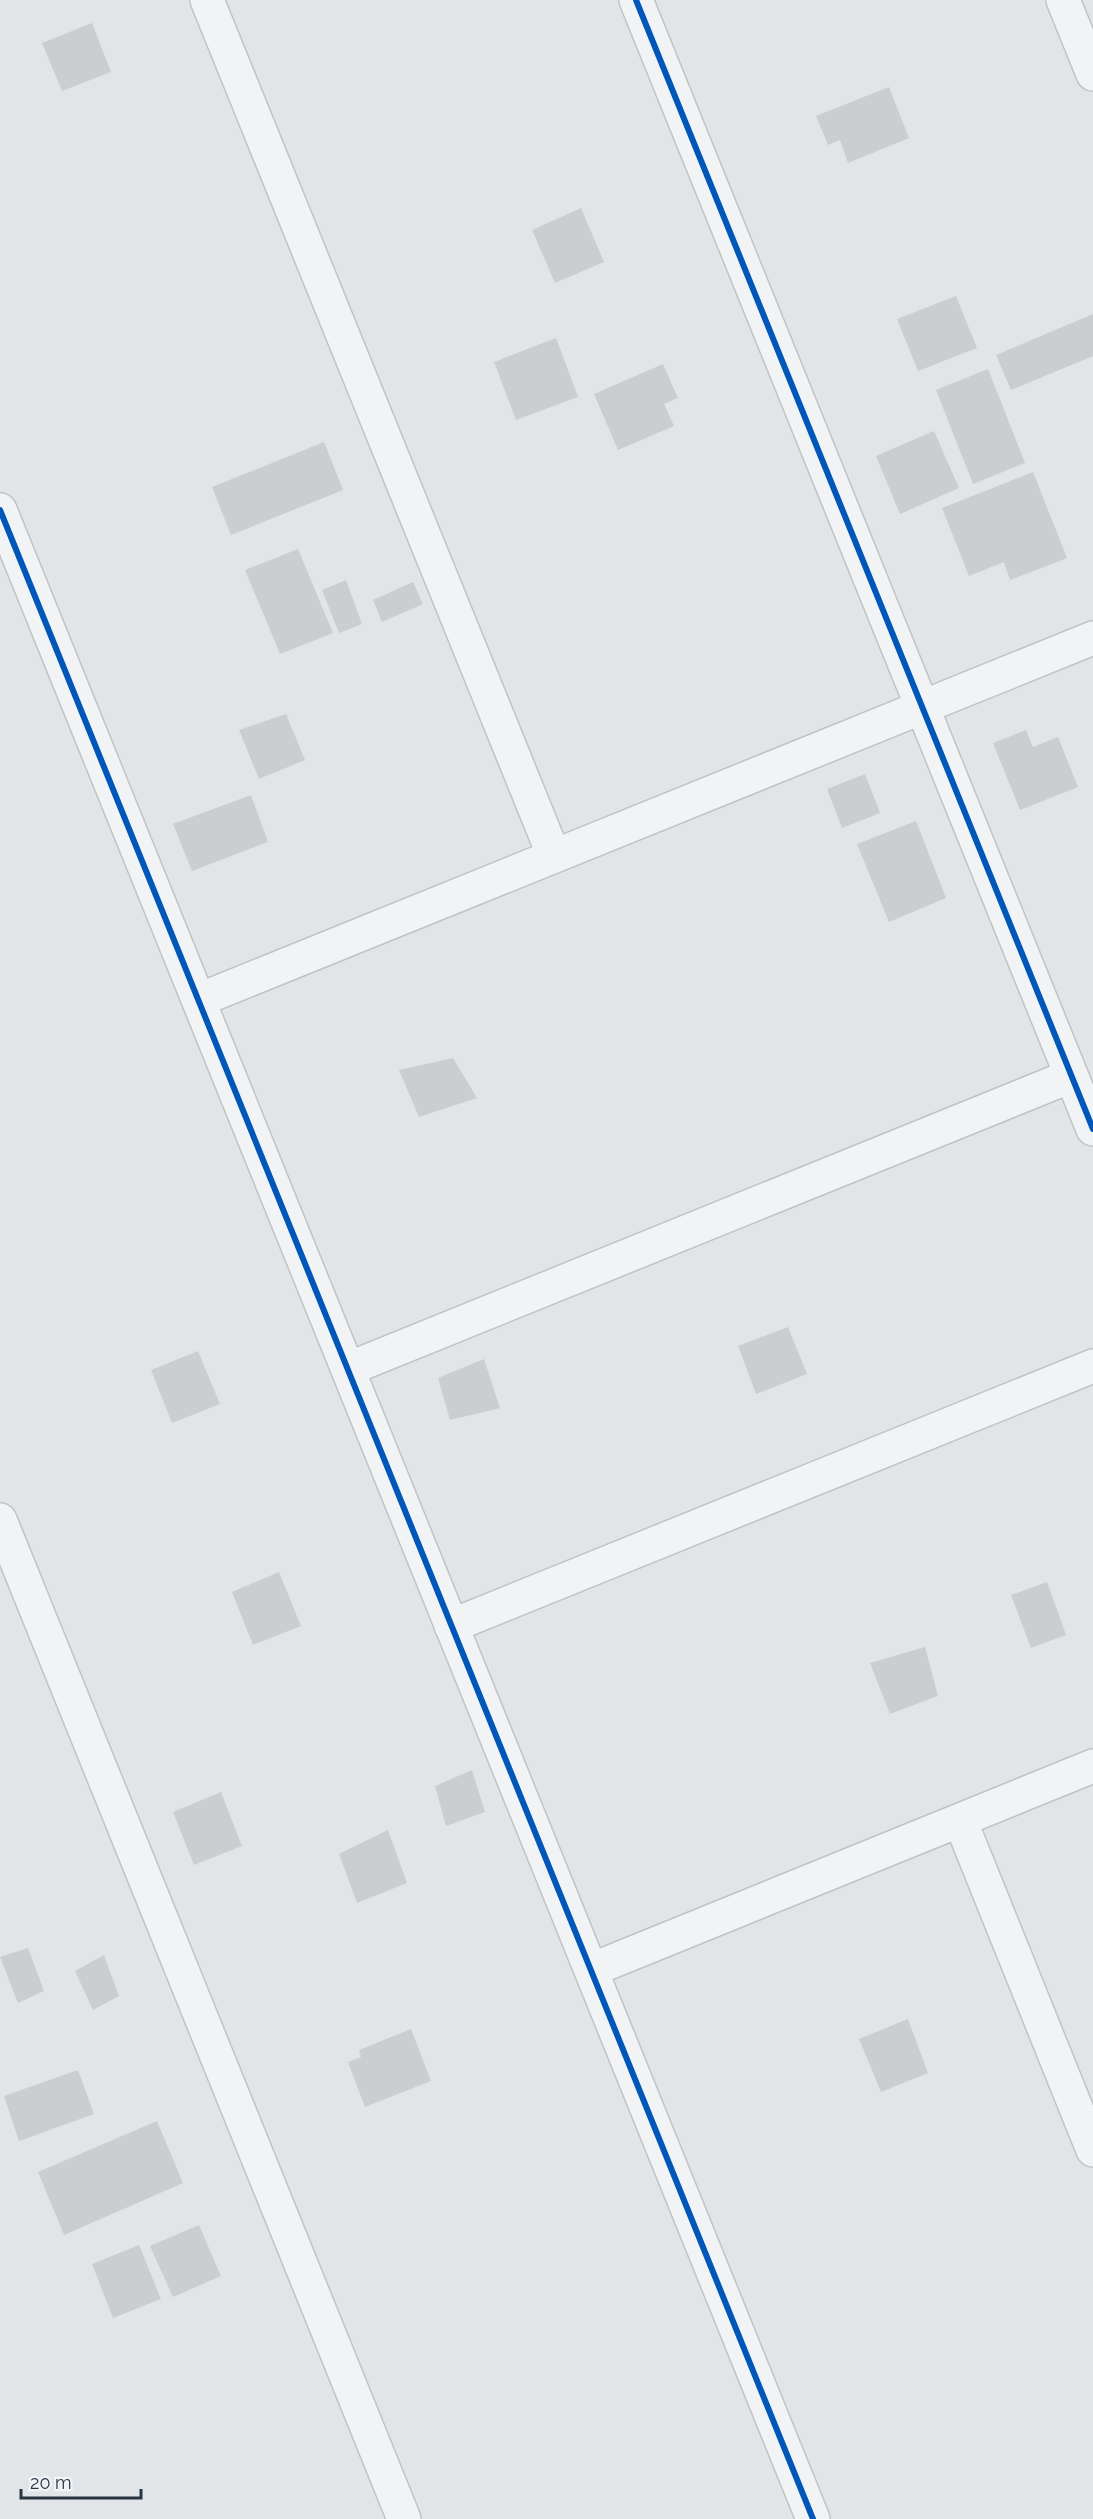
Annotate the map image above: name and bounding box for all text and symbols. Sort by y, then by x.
scale bar [21,2462,141,2500]
text: 20 m [30,2472,72,2493]

